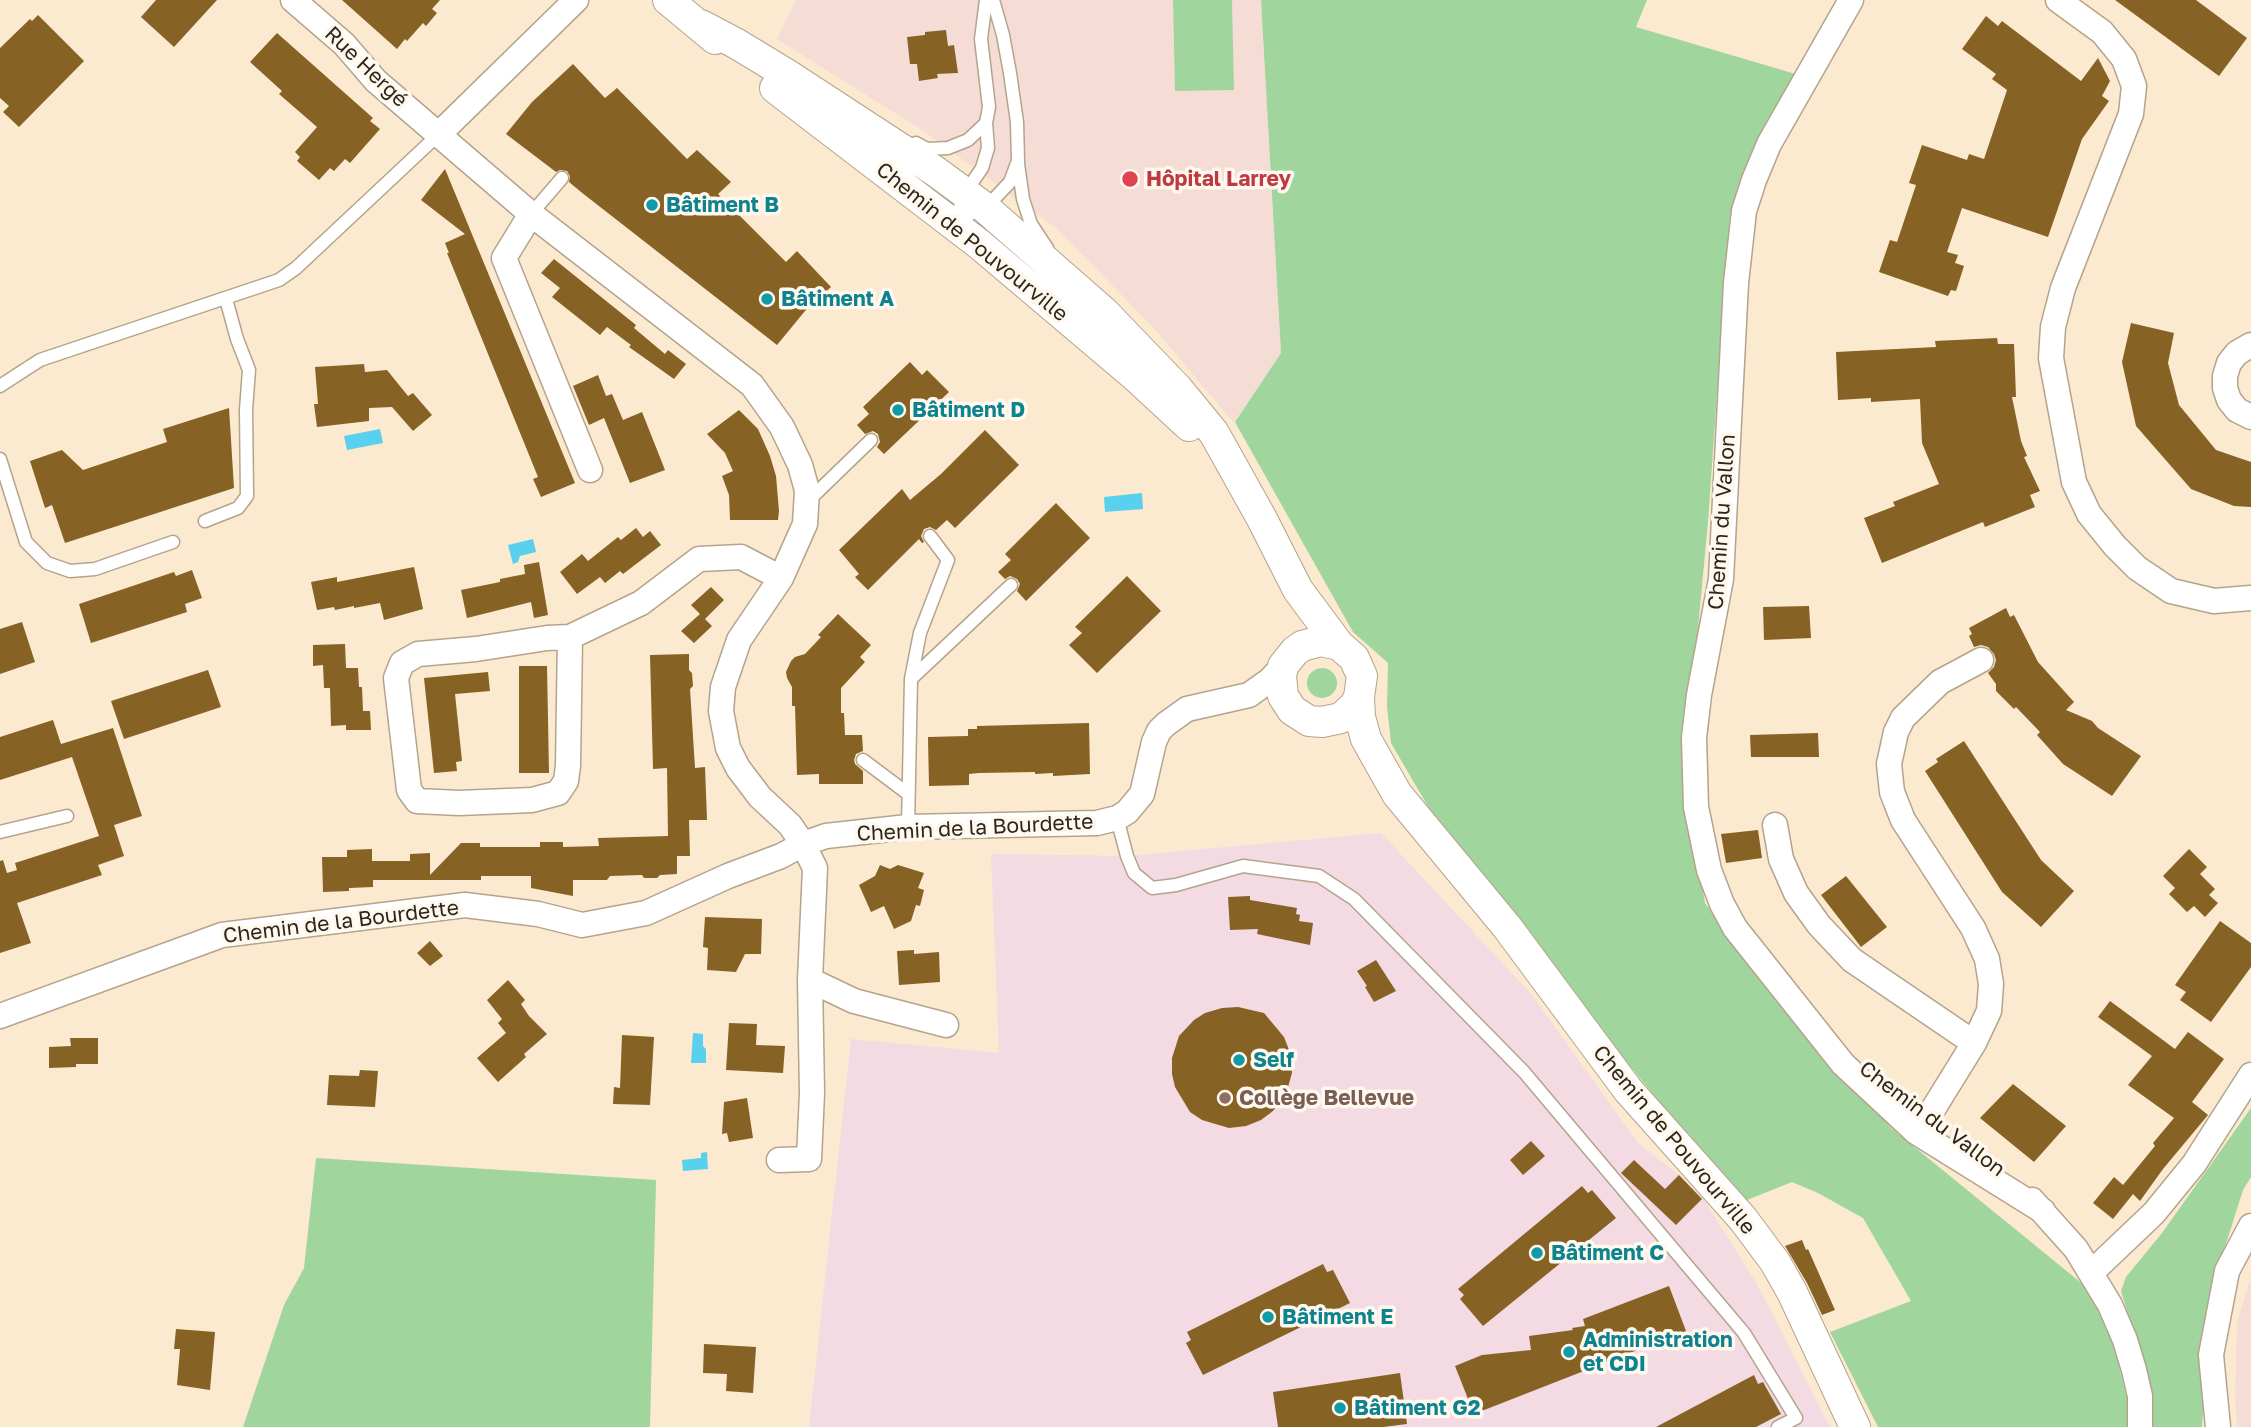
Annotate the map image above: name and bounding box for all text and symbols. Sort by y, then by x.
street label: Rue Hergé [319,21,413,113]
street label: Chemin de Pouvourville [871,157,1073,327]
place label: Hôpital Larrey [1146,166,1291,192]
marker: Hôpital Larrey [1120,169,1140,189]
place label: Bâtiment B [666,192,779,218]
marker: Bâtiment B [644,197,660,213]
place label: Bâtiment A [781,286,894,312]
marker: Bâtiment A [759,291,775,307]
place label: Bâtiment D [912,397,1025,423]
marker: Bâtiment D [890,402,906,418]
street label: Chemin du Vallon [1703,433,1741,611]
street label: Chemin de la Bourdette [856,809,1094,847]
street label: Chemin de la Bourdette [222,895,460,949]
street label: Chemin de Pouvourville [1587,1040,1761,1240]
place label: Self [1253,1047,1294,1073]
marker: Self [1231,1052,1247,1068]
street label: Chemin du Vallon [1854,1056,2010,1182]
place label: Collège Bellevue [1239,1085,1414,1111]
marker: Collège Bellevue [1217,1090,1233,1106]
place label: Bâtiment C [1551,1240,1664,1266]
marker: Bâtiment C [1529,1245,1545,1261]
place label: Bâtiment E [1282,1304,1393,1330]
marker: Bâtiment E [1260,1309,1276,1325]
place label: Administration et CDI [1583,1327,1733,1377]
marker: Administration et CDI [1561,1344,1577,1360]
place label: Bâtiment G2 [1354,1395,1481,1421]
marker: Bâtiment G2 [1332,1400,1348,1416]

